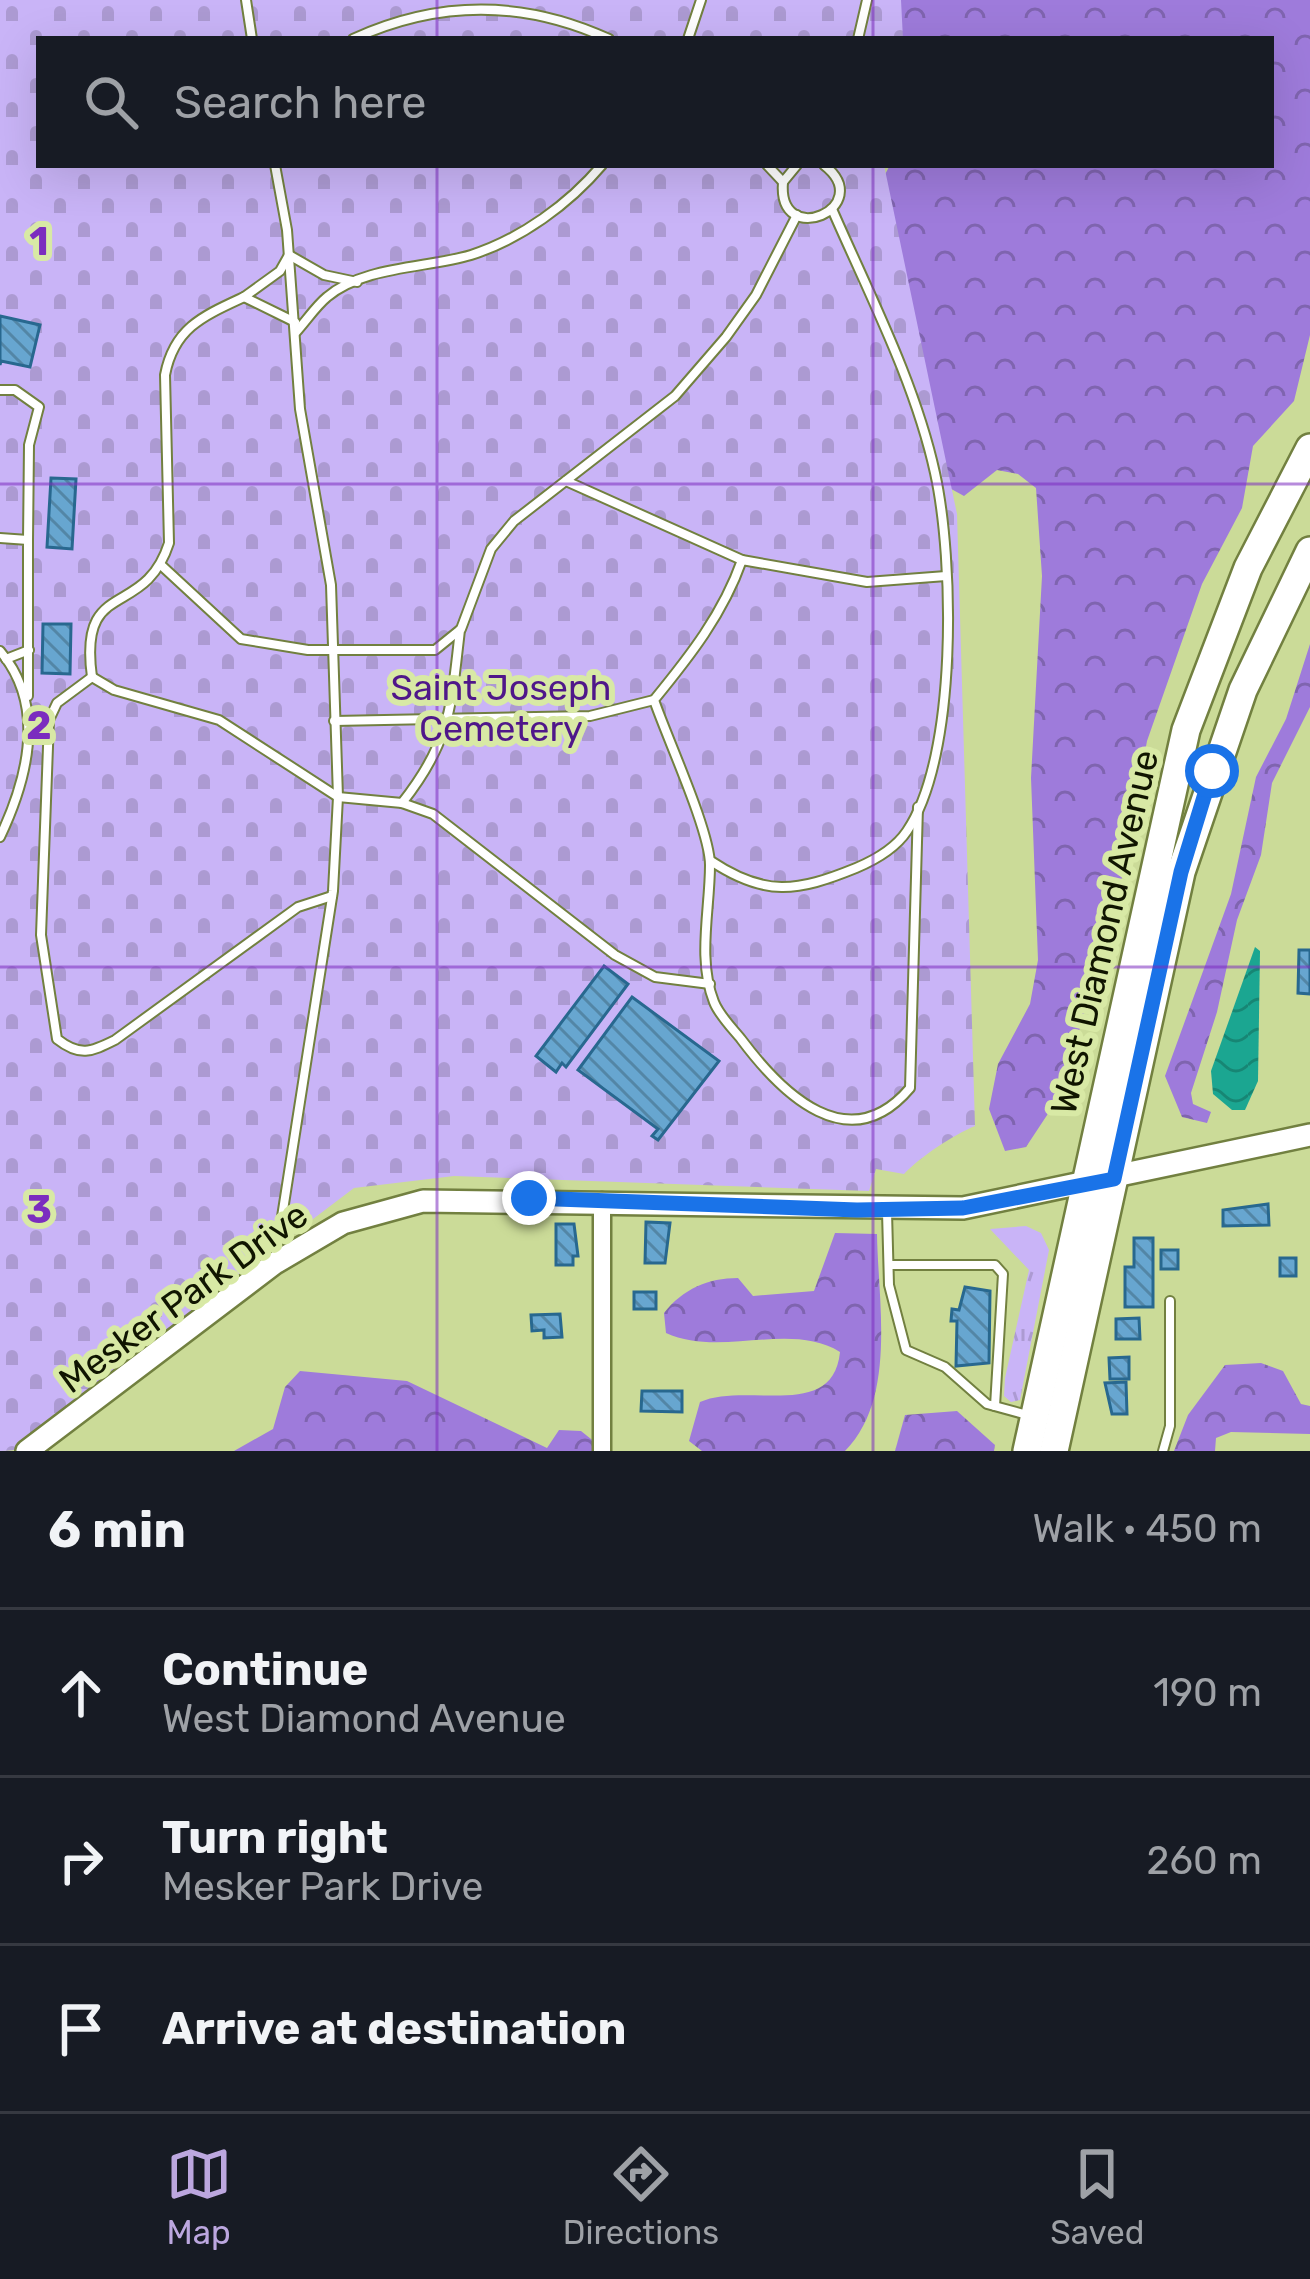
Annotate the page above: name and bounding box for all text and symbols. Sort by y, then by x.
search box [36,36,1274,168]
icon: search [78,69,144,135]
text: Search here [174,76,426,129]
text: 1 [29,219,49,265]
park label: Saint Joseph Cemetery [391,666,611,750]
text: 2 [26,703,52,749]
route start [1185,744,1239,798]
street label: West Diamond Avenue [1042,746,1167,1119]
route end [502,1171,556,1225]
text: 3 [26,1187,52,1233]
street label: Mesker Park Drive [51,1193,316,1402]
text: 6 min [48,1499,186,1560]
text: Walk · 450 m [1033,1506,1262,1552]
text: Continue [162,1643,368,1696]
icon: ahead [48,1660,114,1726]
text: 190 m [1153,1670,1262,1716]
text: West Diamond Avenue [162,1696,566,1742]
text: Turn right [162,1811,388,1864]
icon: right [48,1828,114,1894]
text: 260 m [1147,1838,1262,1884]
text: Mesker Park Drive [162,1864,483,1910]
icon: arrive [48,1996,114,2062]
text: Arrive at destination [162,2002,627,2055]
tab: Map [166,2141,232,2252]
tab: Directions [563,2141,719,2252]
tab: Saved [1050,2141,1144,2252]

